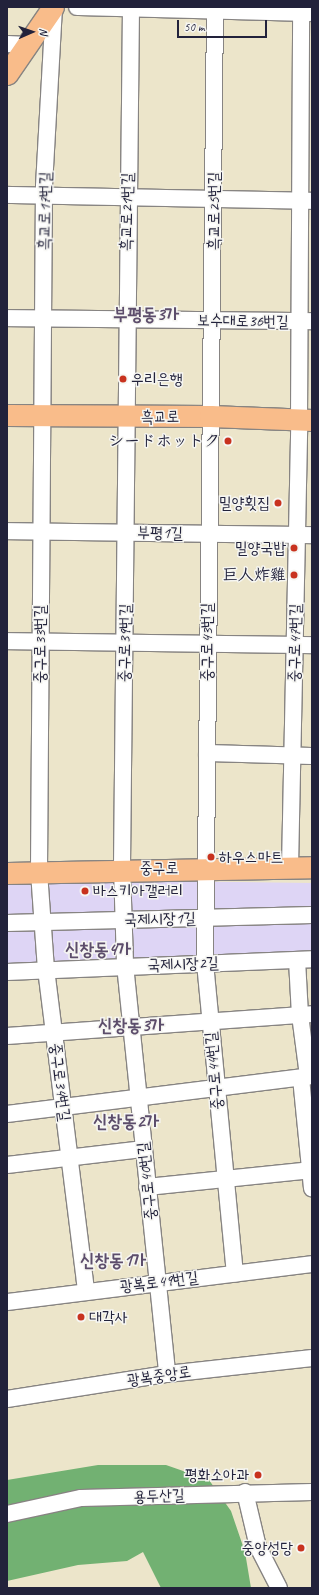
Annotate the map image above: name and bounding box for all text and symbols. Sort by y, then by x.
north arrow [12,12,52,52]
scale bar [179,12,269,38]
text: 50 m [184,19,204,35]
text: N [37,28,51,35]
street label: 흑교로17번길 [35,171,55,251]
street label: 흑교로21번길 [117,172,137,252]
street label: 흑교로25번길 [204,172,224,250]
district label: 부평동3가 [113,303,179,325]
street label: 보수대로36번길 [197,311,289,331]
place label: 우리은행 [131,369,182,389]
marker: 우리은행 [118,374,128,384]
street label: 흑교로 [141,407,179,427]
place label: シードホットク [108,431,220,451]
marker: シードホットク [223,436,233,446]
place label: 밀양횟집 [218,493,270,513]
marker: 밀양횟집 [273,498,283,508]
street label: 부평1길 [137,523,183,543]
place label: 밀양국밥 [234,538,286,558]
marker: 밀양국밥 [289,543,299,553]
place label: 巨人炸雞 [222,565,286,585]
marker: 巨人炸雞 [289,570,299,580]
street label: 중구로39번길 [115,603,135,683]
street label: 중구로43번길 [197,603,217,681]
street label: 중구로47번길 [285,603,305,683]
street label: 중구로33번길 [30,605,50,683]
place label: 하우스마트 [219,847,283,867]
marker: 하우스마트 [206,852,216,862]
street label: 중구로 [140,858,178,878]
place label: 바스키아갤러리 [93,881,183,901]
marker: 바스키아갤러리 [80,886,90,896]
street label: 국제시장1길 [124,909,196,929]
district label: 신창동4가 [65,938,131,960]
street label: 국제시장2길 [147,953,219,975]
district label: 신창동3가 [98,1014,164,1036]
street label: 중구로44번길 [201,1031,227,1111]
street label: 중구로34번길 [46,1042,74,1122]
district label: 신창동2가 [93,1110,159,1132]
street label: 중구로40번길 [133,1141,161,1221]
district label: 신창동1가 [80,1249,146,1271]
street label: 광복로49번길 [119,1268,199,1296]
place label: 대각사 [89,1307,128,1327]
marker: 대각사 [76,1312,86,1322]
street label: 광복중앙로 [126,1362,192,1390]
place label: 평화소아과 [185,1465,249,1485]
marker: 평화소아과 [252,1469,264,1481]
street label: 용두산길 [133,1486,185,1506]
place label: 중앙성당 [242,1538,293,1558]
marker: 중앙성당 [296,1543,306,1553]

